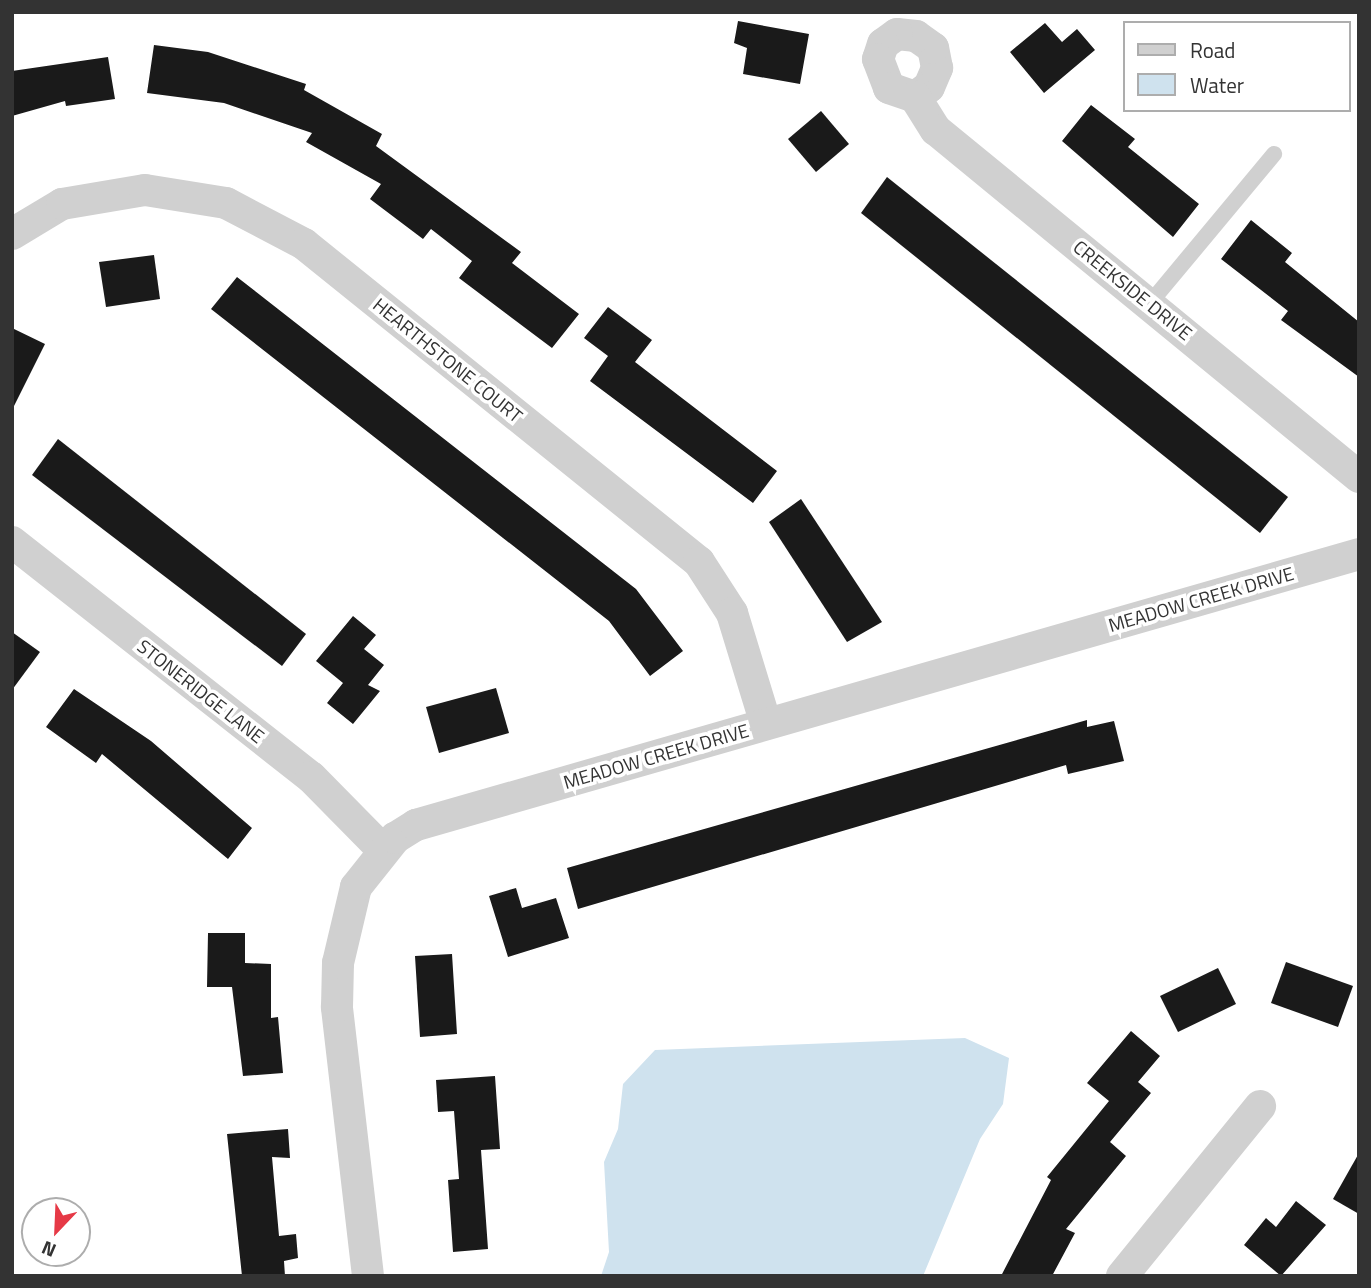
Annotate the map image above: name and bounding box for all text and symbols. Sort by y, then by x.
legend [1122,21,1350,112]
text: Road [1190,34,1235,66]
text: Water [1190,69,1244,101]
street label: CREEKSIDE DRIVE [1069,235,1197,345]
street label: HEARTHSTONE COURT [369,293,527,427]
street label: MEADOW CREEK DRIVE [1106,562,1296,636]
street label: STONERIDGE LANE [133,634,269,748]
street label: MEADOW CREEK DRIVE [561,719,751,793]
north arrow [21,1197,91,1267]
text: N [37,1234,60,1266]

